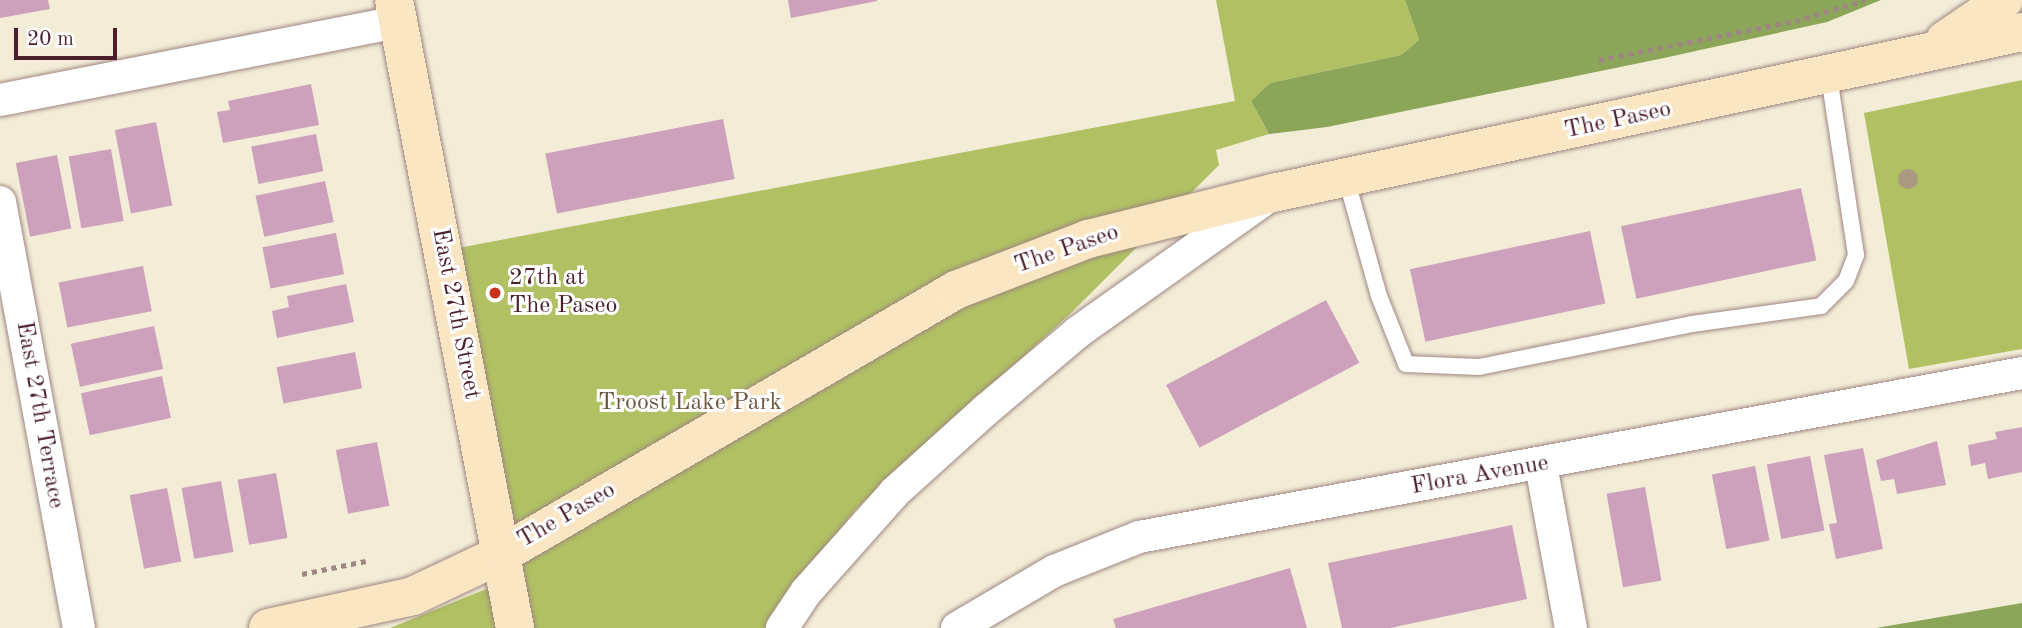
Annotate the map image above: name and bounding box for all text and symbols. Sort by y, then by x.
scale bar [18,14,121,58]
text: 20 m [27,29,74,50]
street label: The Paseo [1562,96,1674,146]
street label: The Paseo [1011,219,1123,281]
street label: East 27th Street [424,226,486,402]
place label: 27th at The Paseo [509,265,617,321]
marker: 27th at The Paseo [487,285,503,301]
street label: East 27th Terrace [8,319,70,511]
park label: Troost Lake Park [598,390,782,418]
street label: Flora Avenue [1409,450,1551,502]
street label: The Paseo [513,476,621,556]

